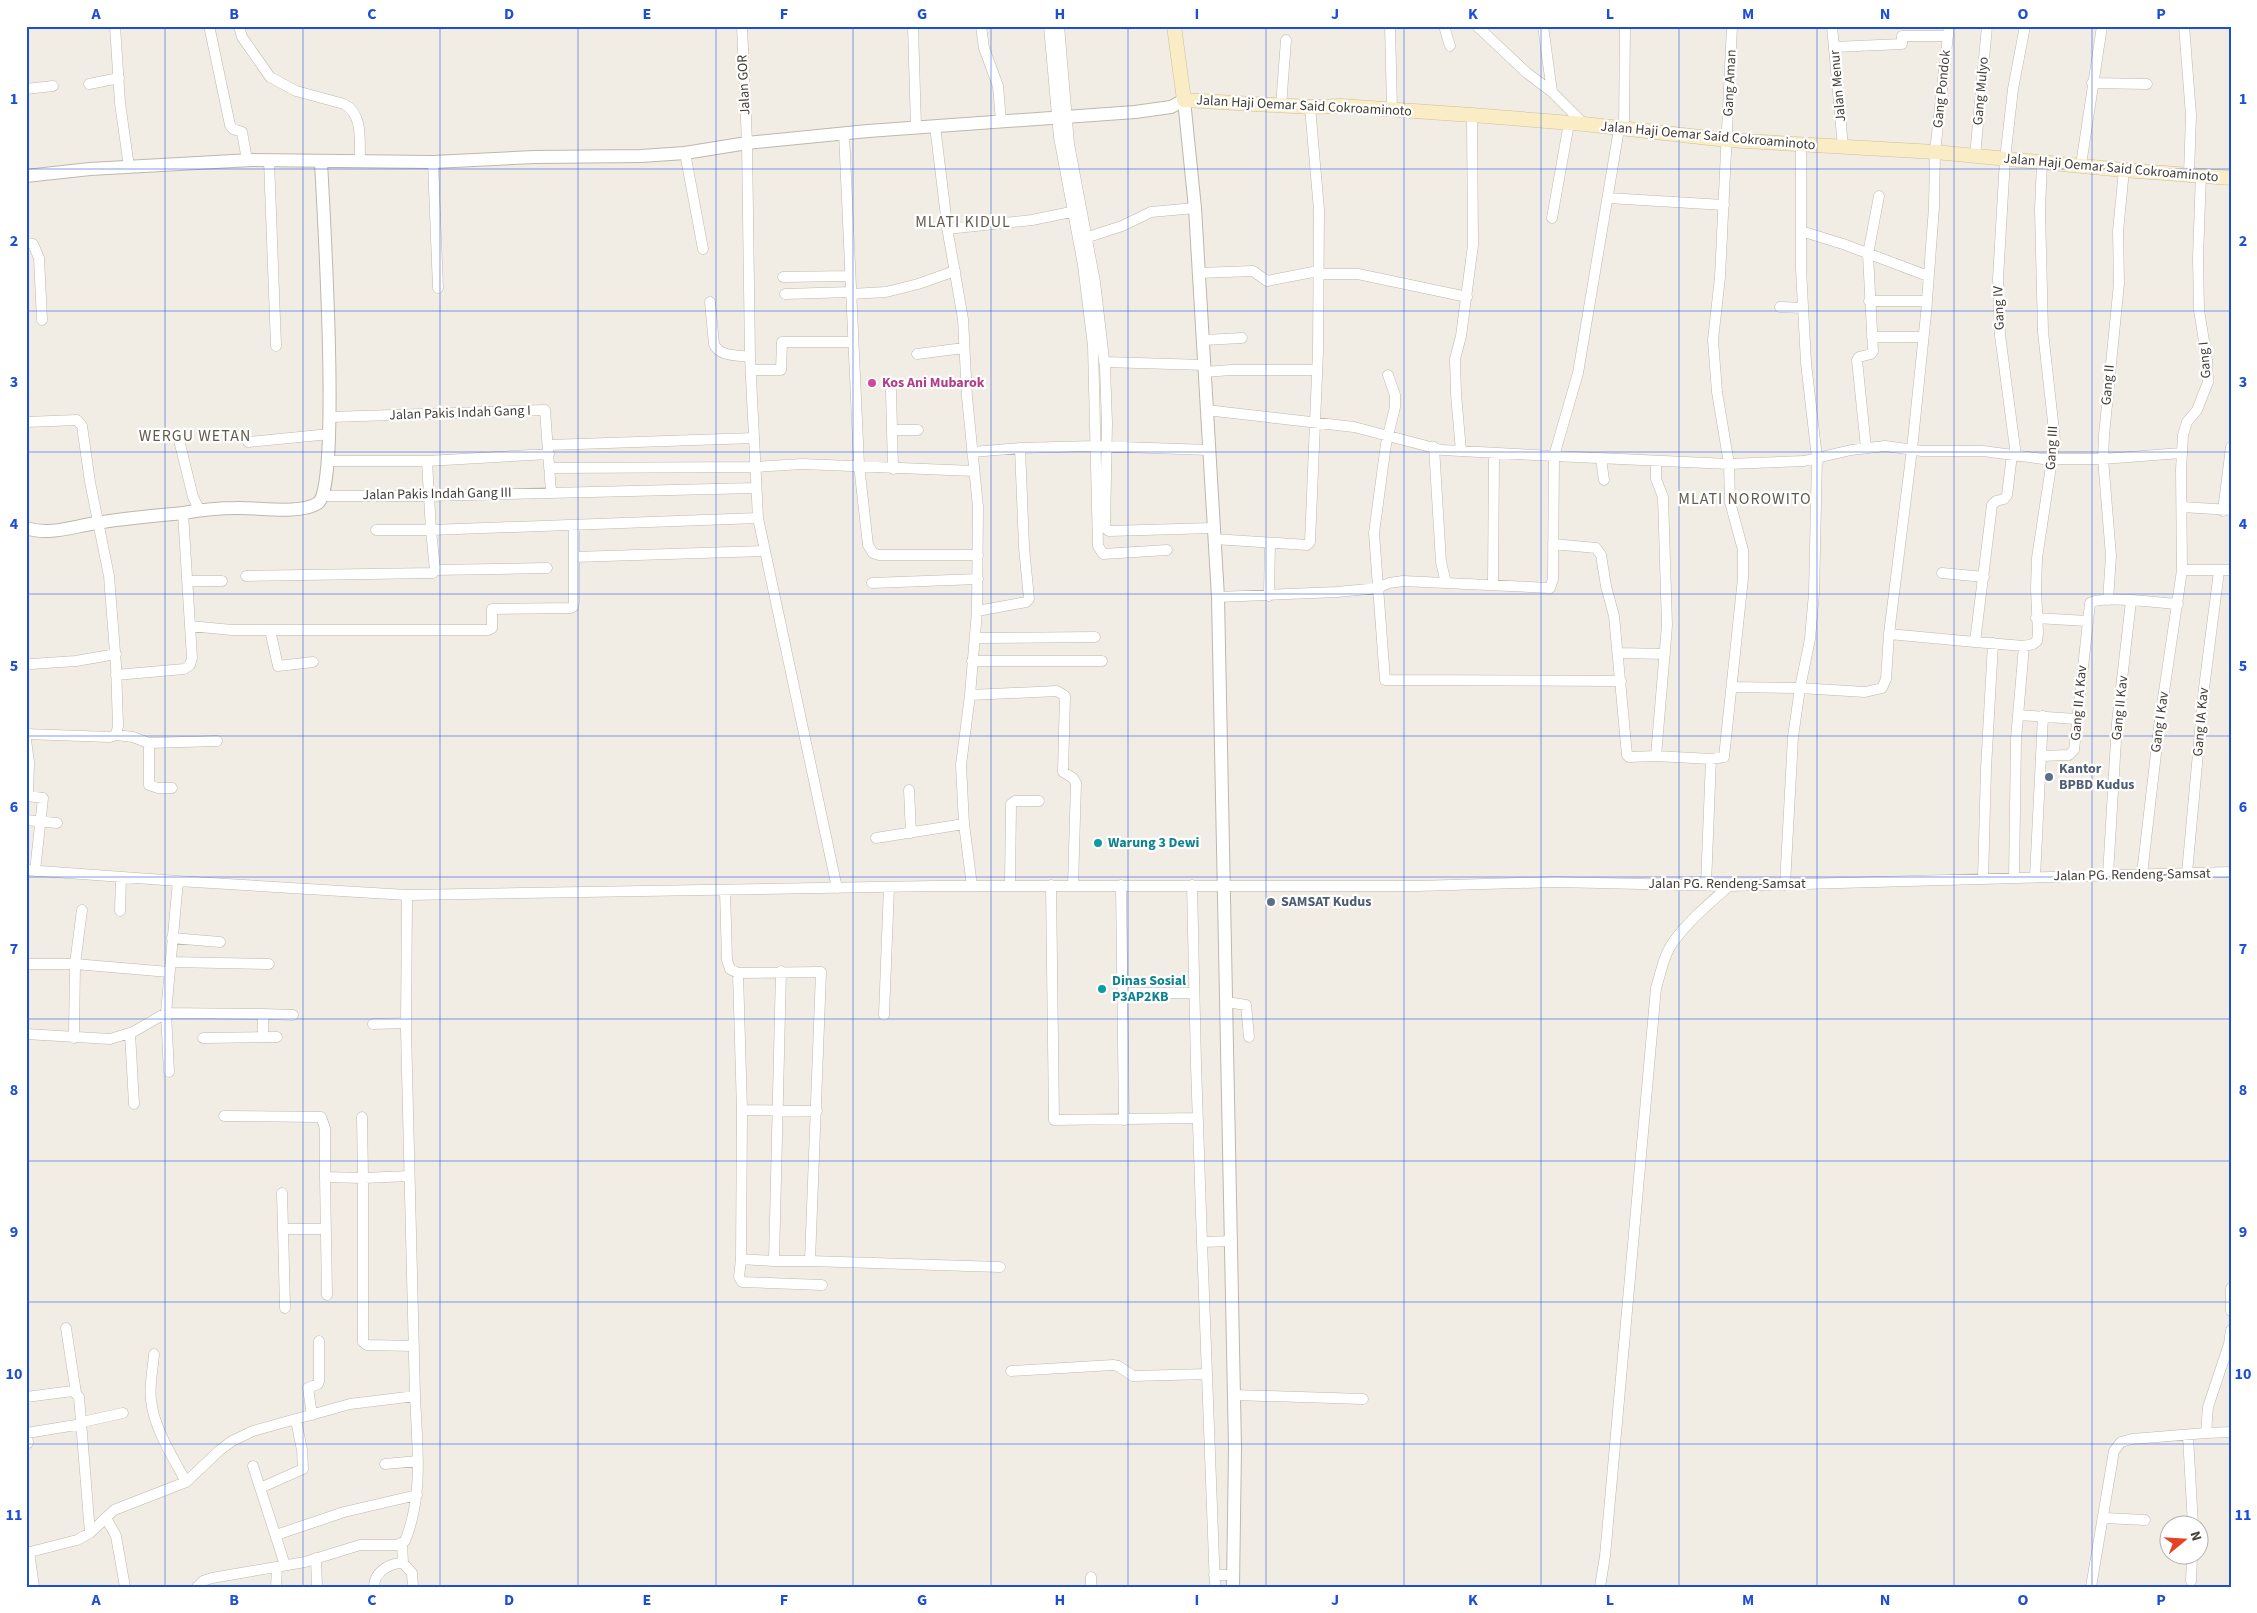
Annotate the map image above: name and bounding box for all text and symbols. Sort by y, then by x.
text: A [90,3,101,25]
text: B [229,3,239,25]
text: C [367,3,377,25]
text: D [504,3,514,25]
text: E [643,3,651,25]
text: F [780,3,788,25]
text: G [917,3,927,25]
text: H [1055,3,1065,25]
text: I [1195,3,1199,25]
text: J [1331,3,1339,25]
text: K [1468,3,1478,25]
text: L [1606,3,1614,25]
text: M [1742,3,1754,25]
text: N [1880,3,1890,25]
text: O [2018,3,2029,25]
text: P [2156,3,2166,25]
street label: Gang Aman [1718,49,1742,117]
street label: Jalan Menur [1825,49,1851,123]
street label: Gang Pondok [1928,49,1956,129]
street label: Jalan GOR [732,54,756,116]
street label: Gang Mulyo [1968,56,1994,126]
text: 1 [10,88,18,110]
text: 1 [2239,88,2247,110]
street label: Jalan Haji Oemar Said Cokroaminoto [1196,90,1412,122]
street label: Jalan Haji Oemar Said Cokroaminoto [1600,117,1816,155]
street label: Jalan Haji Oemar Said Cokroaminoto [2003,149,2219,187]
district label: MLATI KIDUL [915,211,1011,233]
text: 2 [10,230,18,252]
text: 2 [2239,230,2247,252]
street label: Gang IV [1988,285,2010,330]
street label: Gang I [2193,341,2217,379]
street label: Gang II [2096,364,2120,406]
text: 3 [10,371,18,393]
text: 3 [2239,371,2247,393]
place label: Kos Ani Mubarok [882,373,985,393]
marker: Kos Ani Mubarok [866,377,878,389]
street label: Jalan Pakis Indah Gang I [389,401,531,425]
district label: WERGU WETAN [139,425,251,447]
street label: Gang III [2041,425,2063,471]
street label: Jalan Pakis Indah Gang III [362,483,512,505]
district label: MLATI NOROWITO [1678,488,1812,510]
text: 4 [10,513,19,535]
text: 4 [2239,513,2248,535]
text: 5 [10,655,18,677]
text: 5 [2239,655,2247,677]
street label: Gang II A Kav [2066,664,2092,741]
street label: Gang II Kav [2107,674,2133,741]
street label: Gang IA Kav [2188,686,2214,757]
street label: Gang I Kav [2146,690,2174,754]
place label: Kantor BPBD Kudus [2059,759,2135,795]
marker: Kantor BPBD Kudus [2043,771,2055,783]
text: 6 [10,796,18,818]
text: 6 [2239,796,2247,818]
place label: Warung 3 Dewi [1108,833,1200,853]
marker: Warung 3 Dewi [1092,837,1104,849]
street label: Jalan PG. Rendeng-Samsat [2053,864,2211,886]
street label: Jalan PG. Rendeng-Samsat [1648,874,1806,894]
place label: SAMSAT Kudus [1281,892,1371,912]
marker: SAMSAT Kudus [1265,896,1277,908]
text: 7 [10,938,18,960]
text: 7 [2239,938,2247,960]
place label: Dinas Sosial P3AP2KB [1112,971,1186,1007]
marker: Dinas Sosial P3AP2KB [1096,983,1108,995]
text: 8 [10,1079,18,1101]
text: 8 [2239,1079,2247,1101]
text: 9 [10,1221,18,1243]
text: 9 [2239,1221,2247,1243]
text: 10 [6,1363,22,1385]
text: 10 [2235,1363,2251,1385]
text: 11 [6,1504,22,1526]
text: 11 [2235,1504,2251,1526]
north arrow [2160,1516,2210,1566]
text: N [2184,1529,2206,1544]
text: A [90,1589,101,1611]
text: B [229,1589,239,1611]
text: C [367,1589,377,1611]
text: D [504,1589,514,1611]
text: E [643,1589,651,1611]
text: F [780,1589,788,1611]
text: G [917,1589,927,1611]
text: H [1055,1589,1065,1611]
text: I [1195,1589,1199,1611]
text: J [1331,1589,1339,1611]
text: K [1468,1589,1478,1611]
text: L [1606,1589,1614,1611]
text: M [1742,1589,1754,1611]
text: N [1880,1589,1890,1611]
text: O [2018,1589,2029,1611]
text: P [2156,1589,2166,1611]

